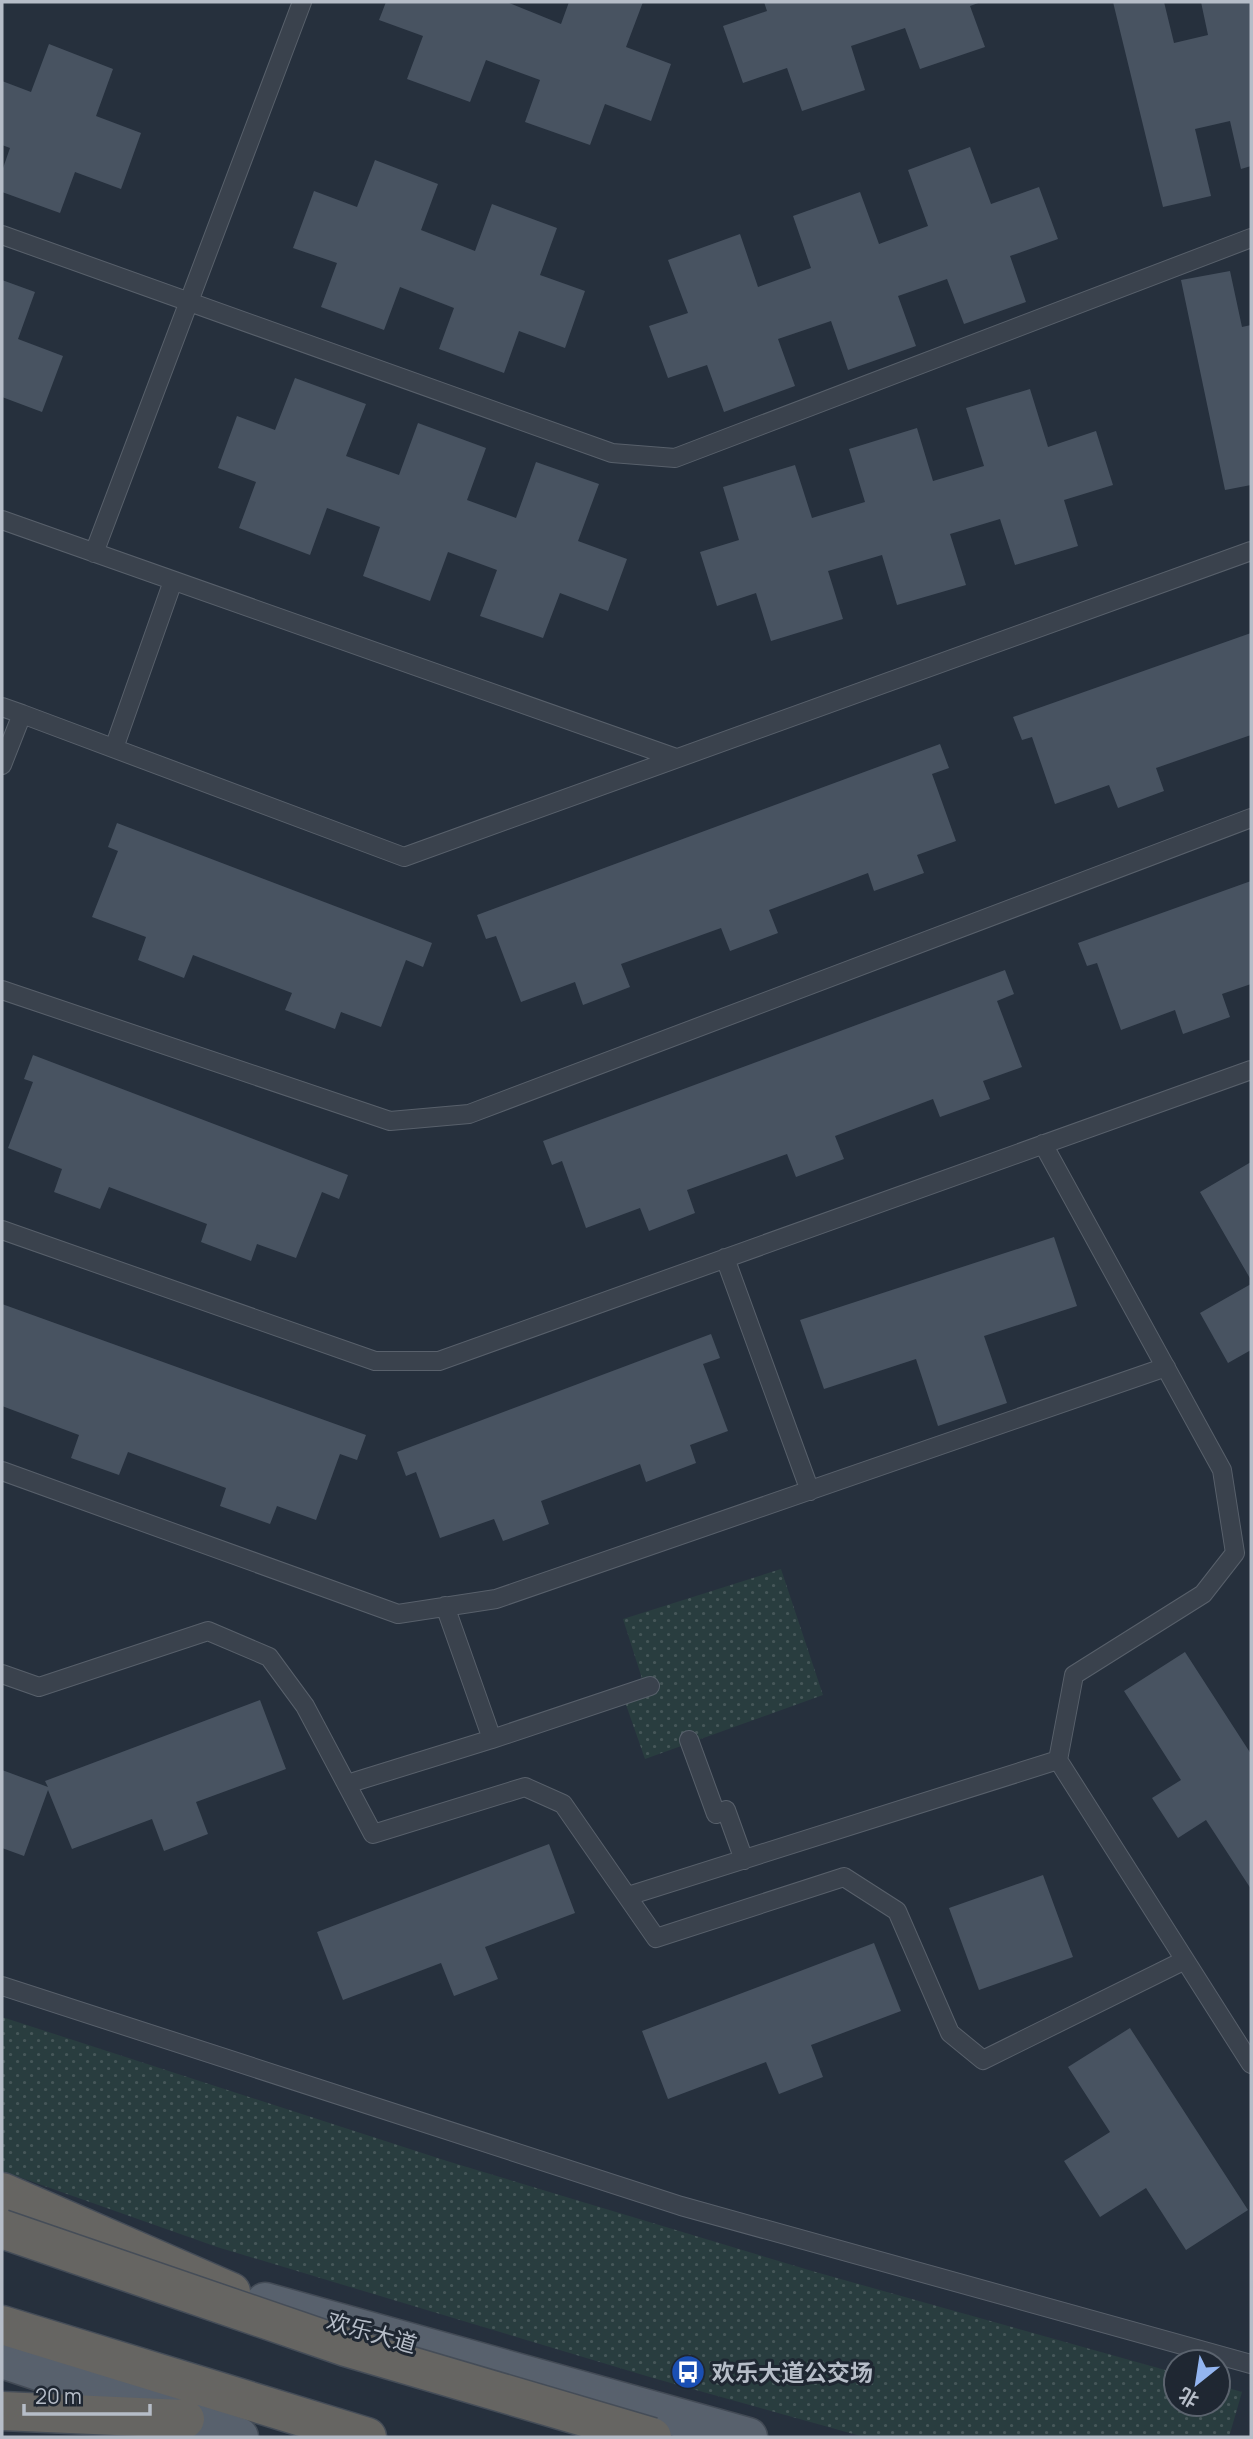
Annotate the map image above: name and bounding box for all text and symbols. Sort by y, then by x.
street label: 欢乐大道 [323,2304,421,2360]
north arrow [1162,2348,1232,2418]
bus stop icon: 欢乐大道公交场 [669,2353,707,2391]
place label: 欢乐大道公交场 [712,2356,873,2388]
scale bar [24,2372,150,2416]
text: 20 m [35,2382,82,2410]
text: 北 [1174,2382,1203,2414]

